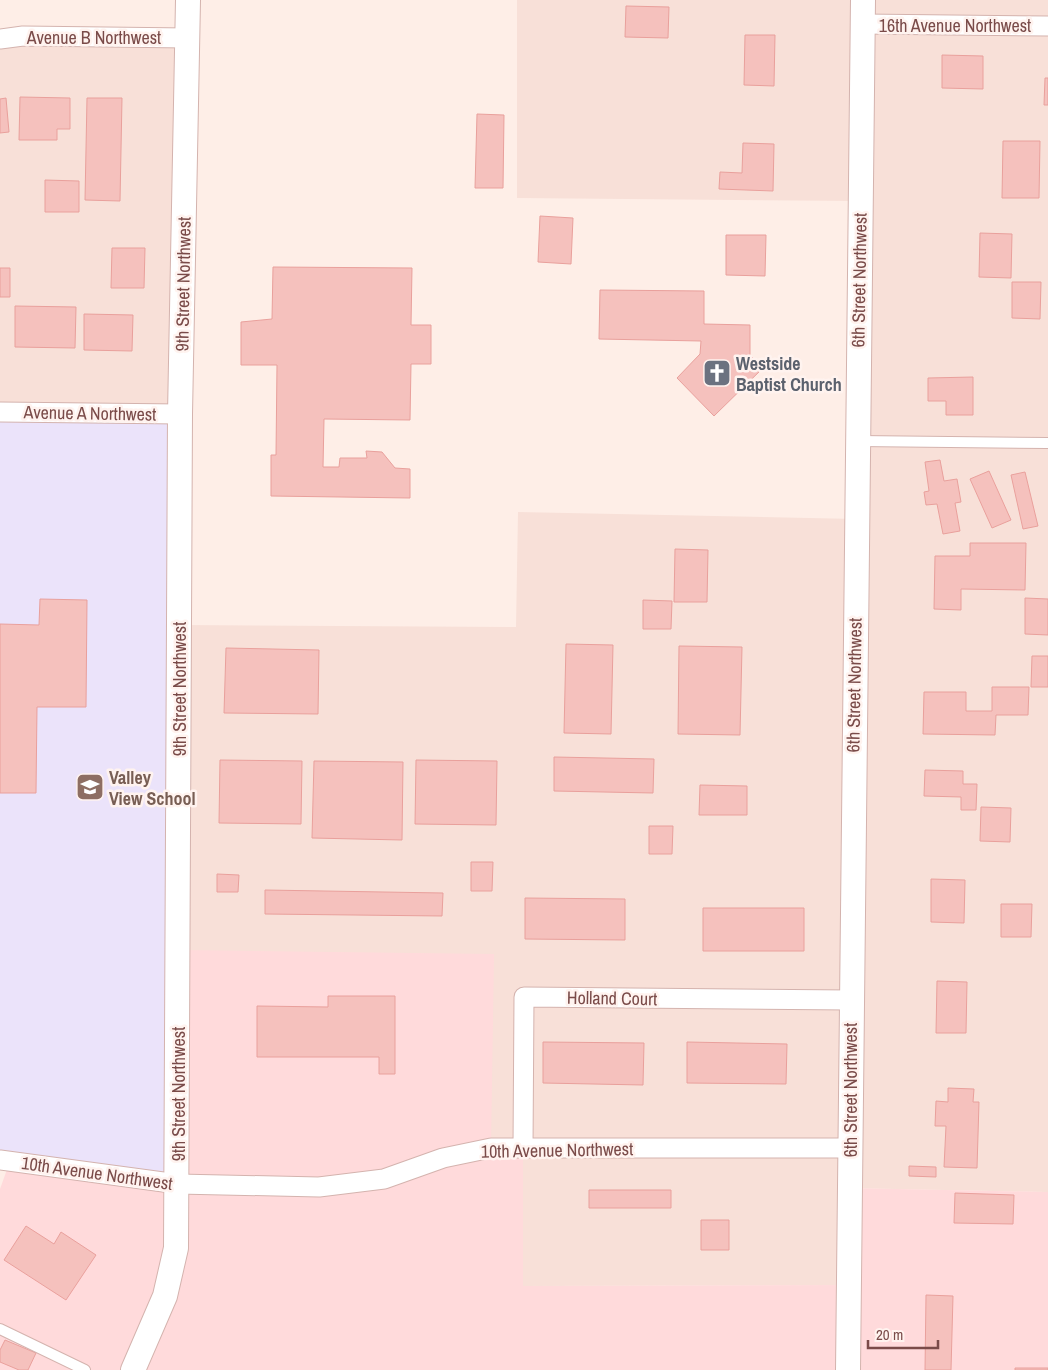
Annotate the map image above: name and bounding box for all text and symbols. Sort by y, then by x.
street label: 16th Avenue Northwest [879,13,1031,38]
street label: Avenue B Northwest [26,25,161,50]
street label: 6th Street Northwest [845,213,873,347]
street label: 9th Street Northwest [169,217,197,351]
place label: Westside Baptist Church [736,351,842,397]
church icon: Westside Baptist Church [702,358,732,388]
street label: Avenue A Northwest [22,399,157,427]
street label: 6th Street Northwest [840,618,868,752]
street label: 9th Street Northwest [167,622,192,756]
place label: Valley View School [109,765,196,811]
school or university icon: Valley View School [75,772,105,802]
street label: Holland Court [567,985,657,1011]
street label: 6th Street Northwest [838,1023,863,1157]
street label: 9th Street Northwest [166,1027,191,1161]
street label: 10th Avenue Northwest [481,1136,633,1164]
street label: 10th Avenue Northwest [20,1150,174,1196]
scale bar [868,1318,938,1350]
text: 20 m [876,1324,903,1345]

